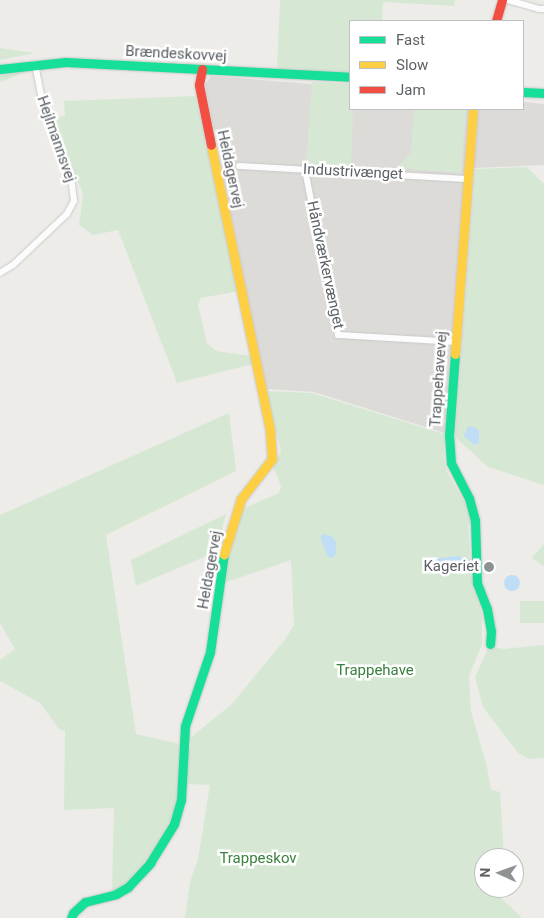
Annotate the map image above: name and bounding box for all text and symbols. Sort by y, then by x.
legend [349,20,524,110]
text: Fast [396,31,425,49]
street label: Brændeskovvej [125,42,227,66]
text: Slow [396,56,428,74]
text: Jam [396,81,426,99]
street label: Hejlmannsvej [33,93,79,185]
street label: Heldagervej [213,128,247,210]
street label: Industrivænget [303,160,403,184]
street label: Håndværkervænget [303,199,347,331]
street label: Trappehavevej [427,330,451,428]
street label: Heldagervej [194,529,226,611]
place label: Kageriet [423,558,479,576]
marker: Kageriet [483,561,495,573]
park label: Trappehave [336,662,414,680]
north arrow [474,848,524,898]
park label: Trappeskov [219,850,297,868]
text: N [477,867,493,878]

